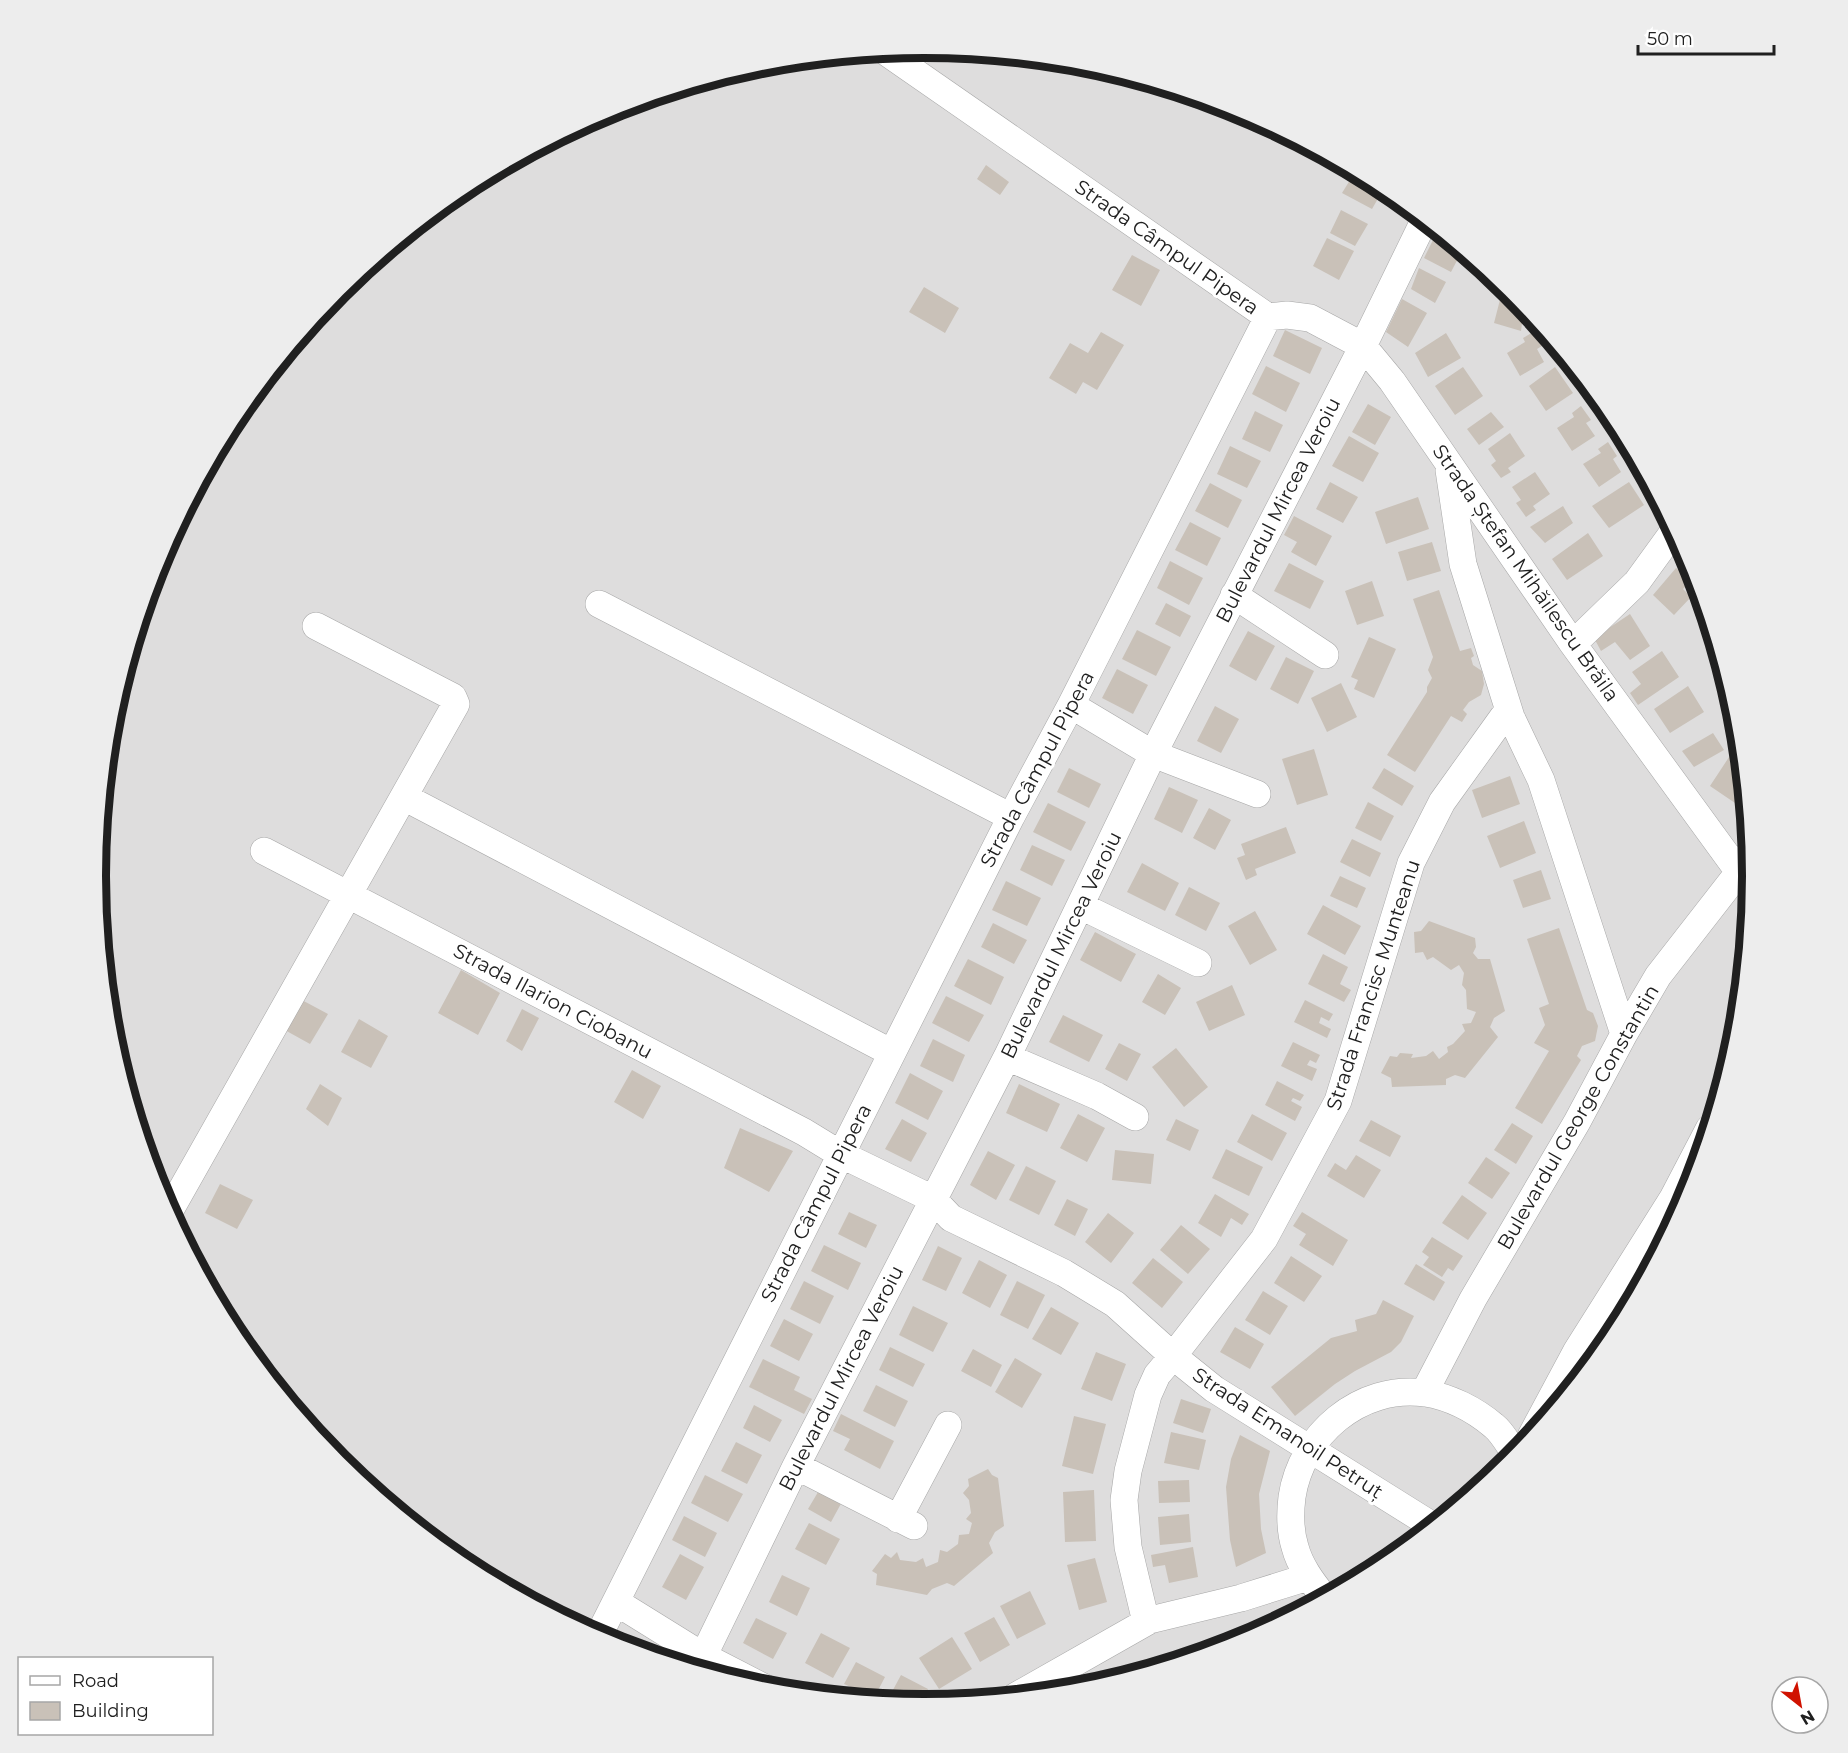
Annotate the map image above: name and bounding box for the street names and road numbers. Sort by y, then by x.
street label: Strada Câmpul Pipera [1070,174,1264,320]
street label: Bulevardul Mircea Veroiu [1211,393,1345,627]
street label: Strada Ștefan Mihăilescu Brăila [1427,440,1624,707]
street label: Strada Câmpul Pipera [975,667,1099,871]
street label: Bulevardul Mircea Veroiu [995,828,1127,1062]
street label: Strada Francisc Munteanu [1321,857,1425,1113]
street label: Strada Ilarion Ciobanu [449,938,657,1064]
street label: Bulevardul George Constantin [1492,980,1664,1254]
street label: Strada Câmpul Pipera [756,1100,876,1306]
street label: Bulevardul Mircea Veroiu [774,1261,908,1495]
street label: Strada Emanoil Petruț [1188,1362,1388,1504]

